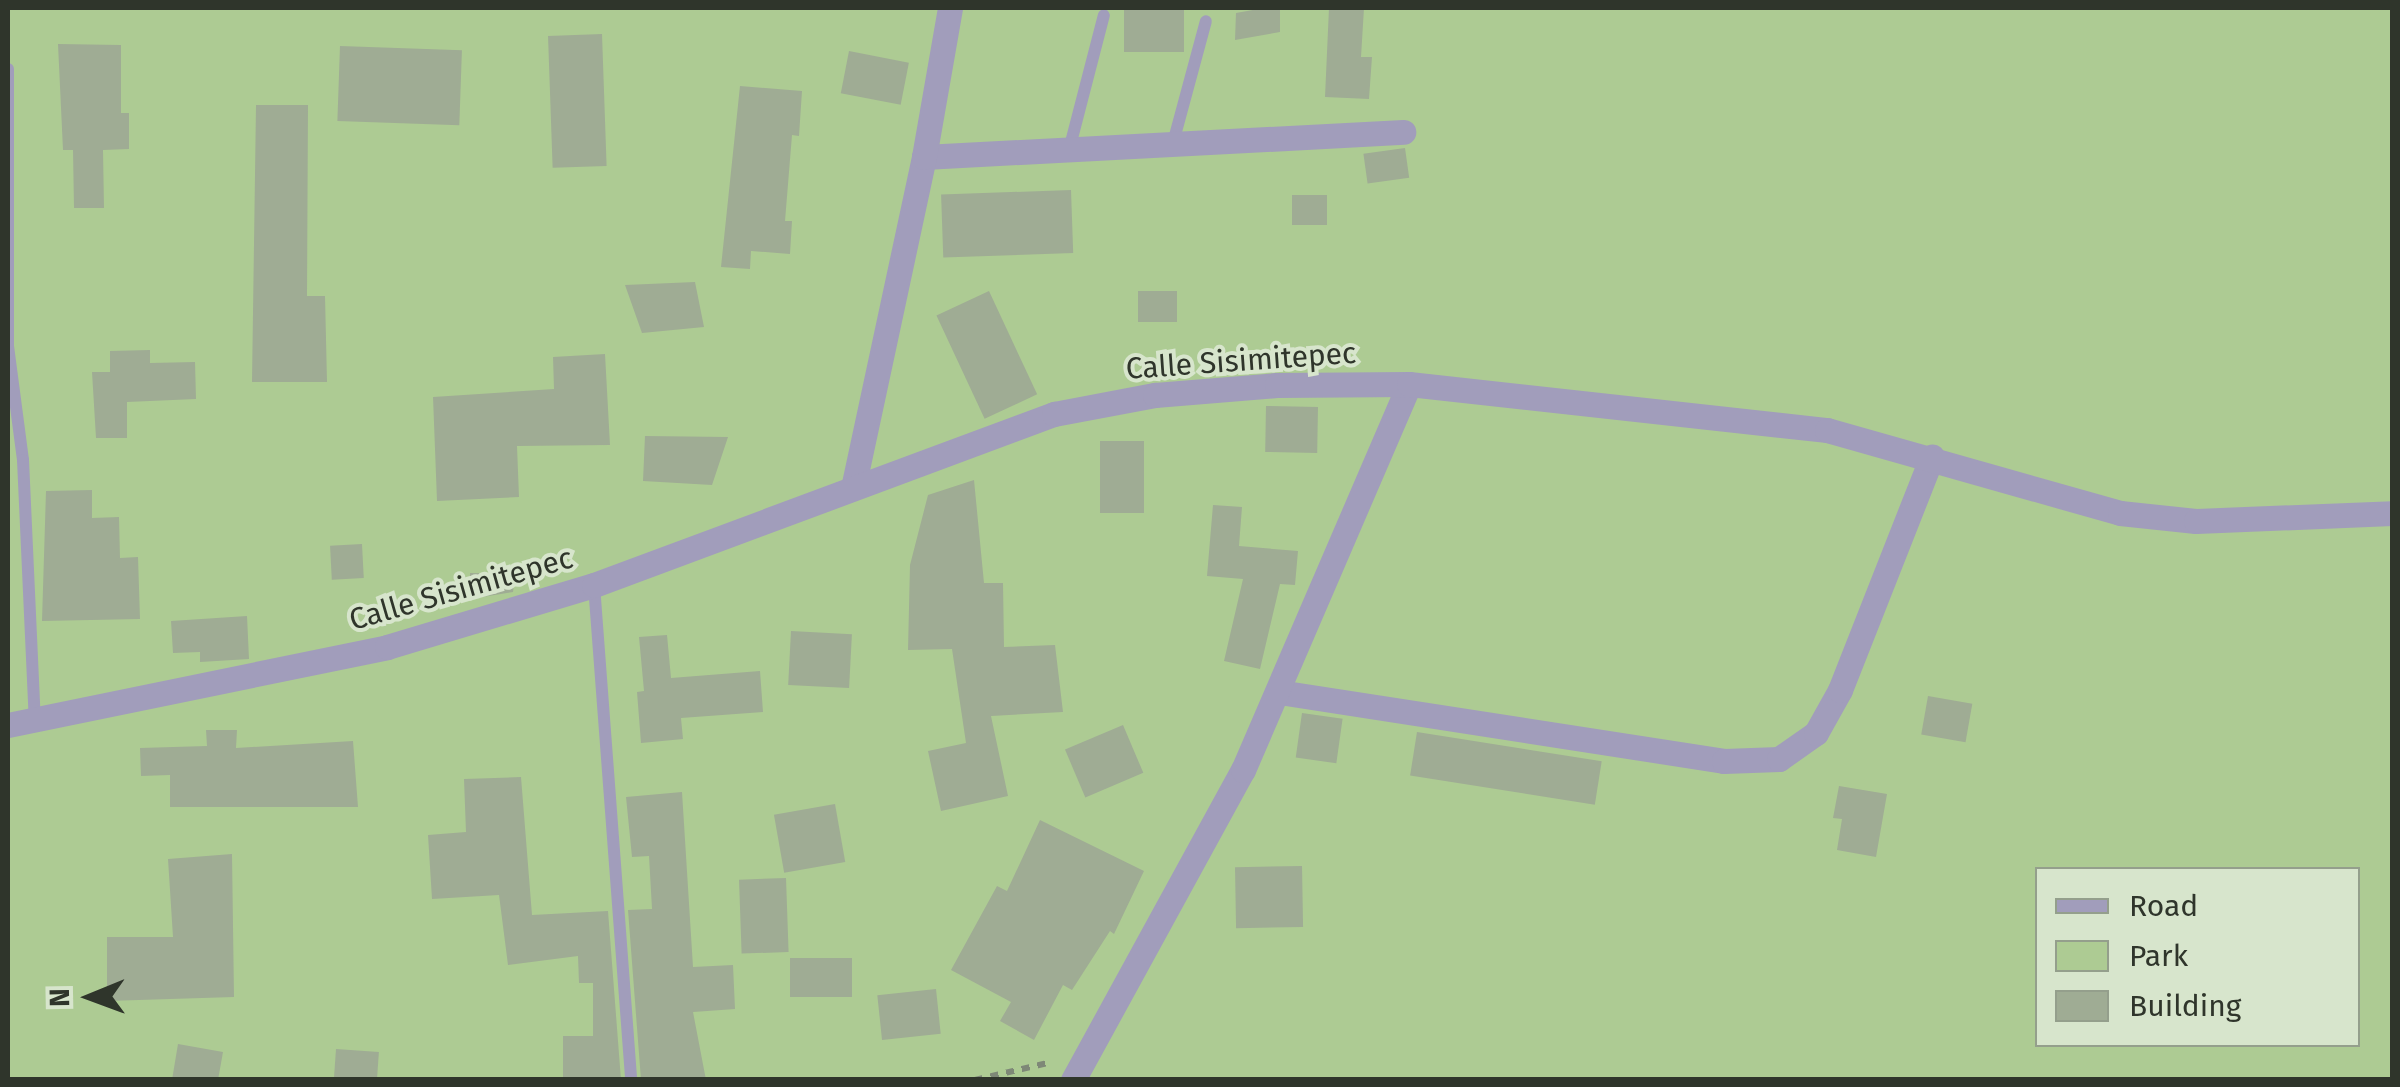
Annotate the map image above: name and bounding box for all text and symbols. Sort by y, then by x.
street label: Calle Sisimitepec [1125,335,1357,387]
street label: Calle Sisimitepec [345,540,577,638]
legend [2035,867,2360,1047]
text: Road [2129,888,2198,924]
text: Park [2129,938,2188,974]
north arrow [40,947,140,1047]
text: N [43,988,76,1007]
text: Building [2129,988,2241,1024]

